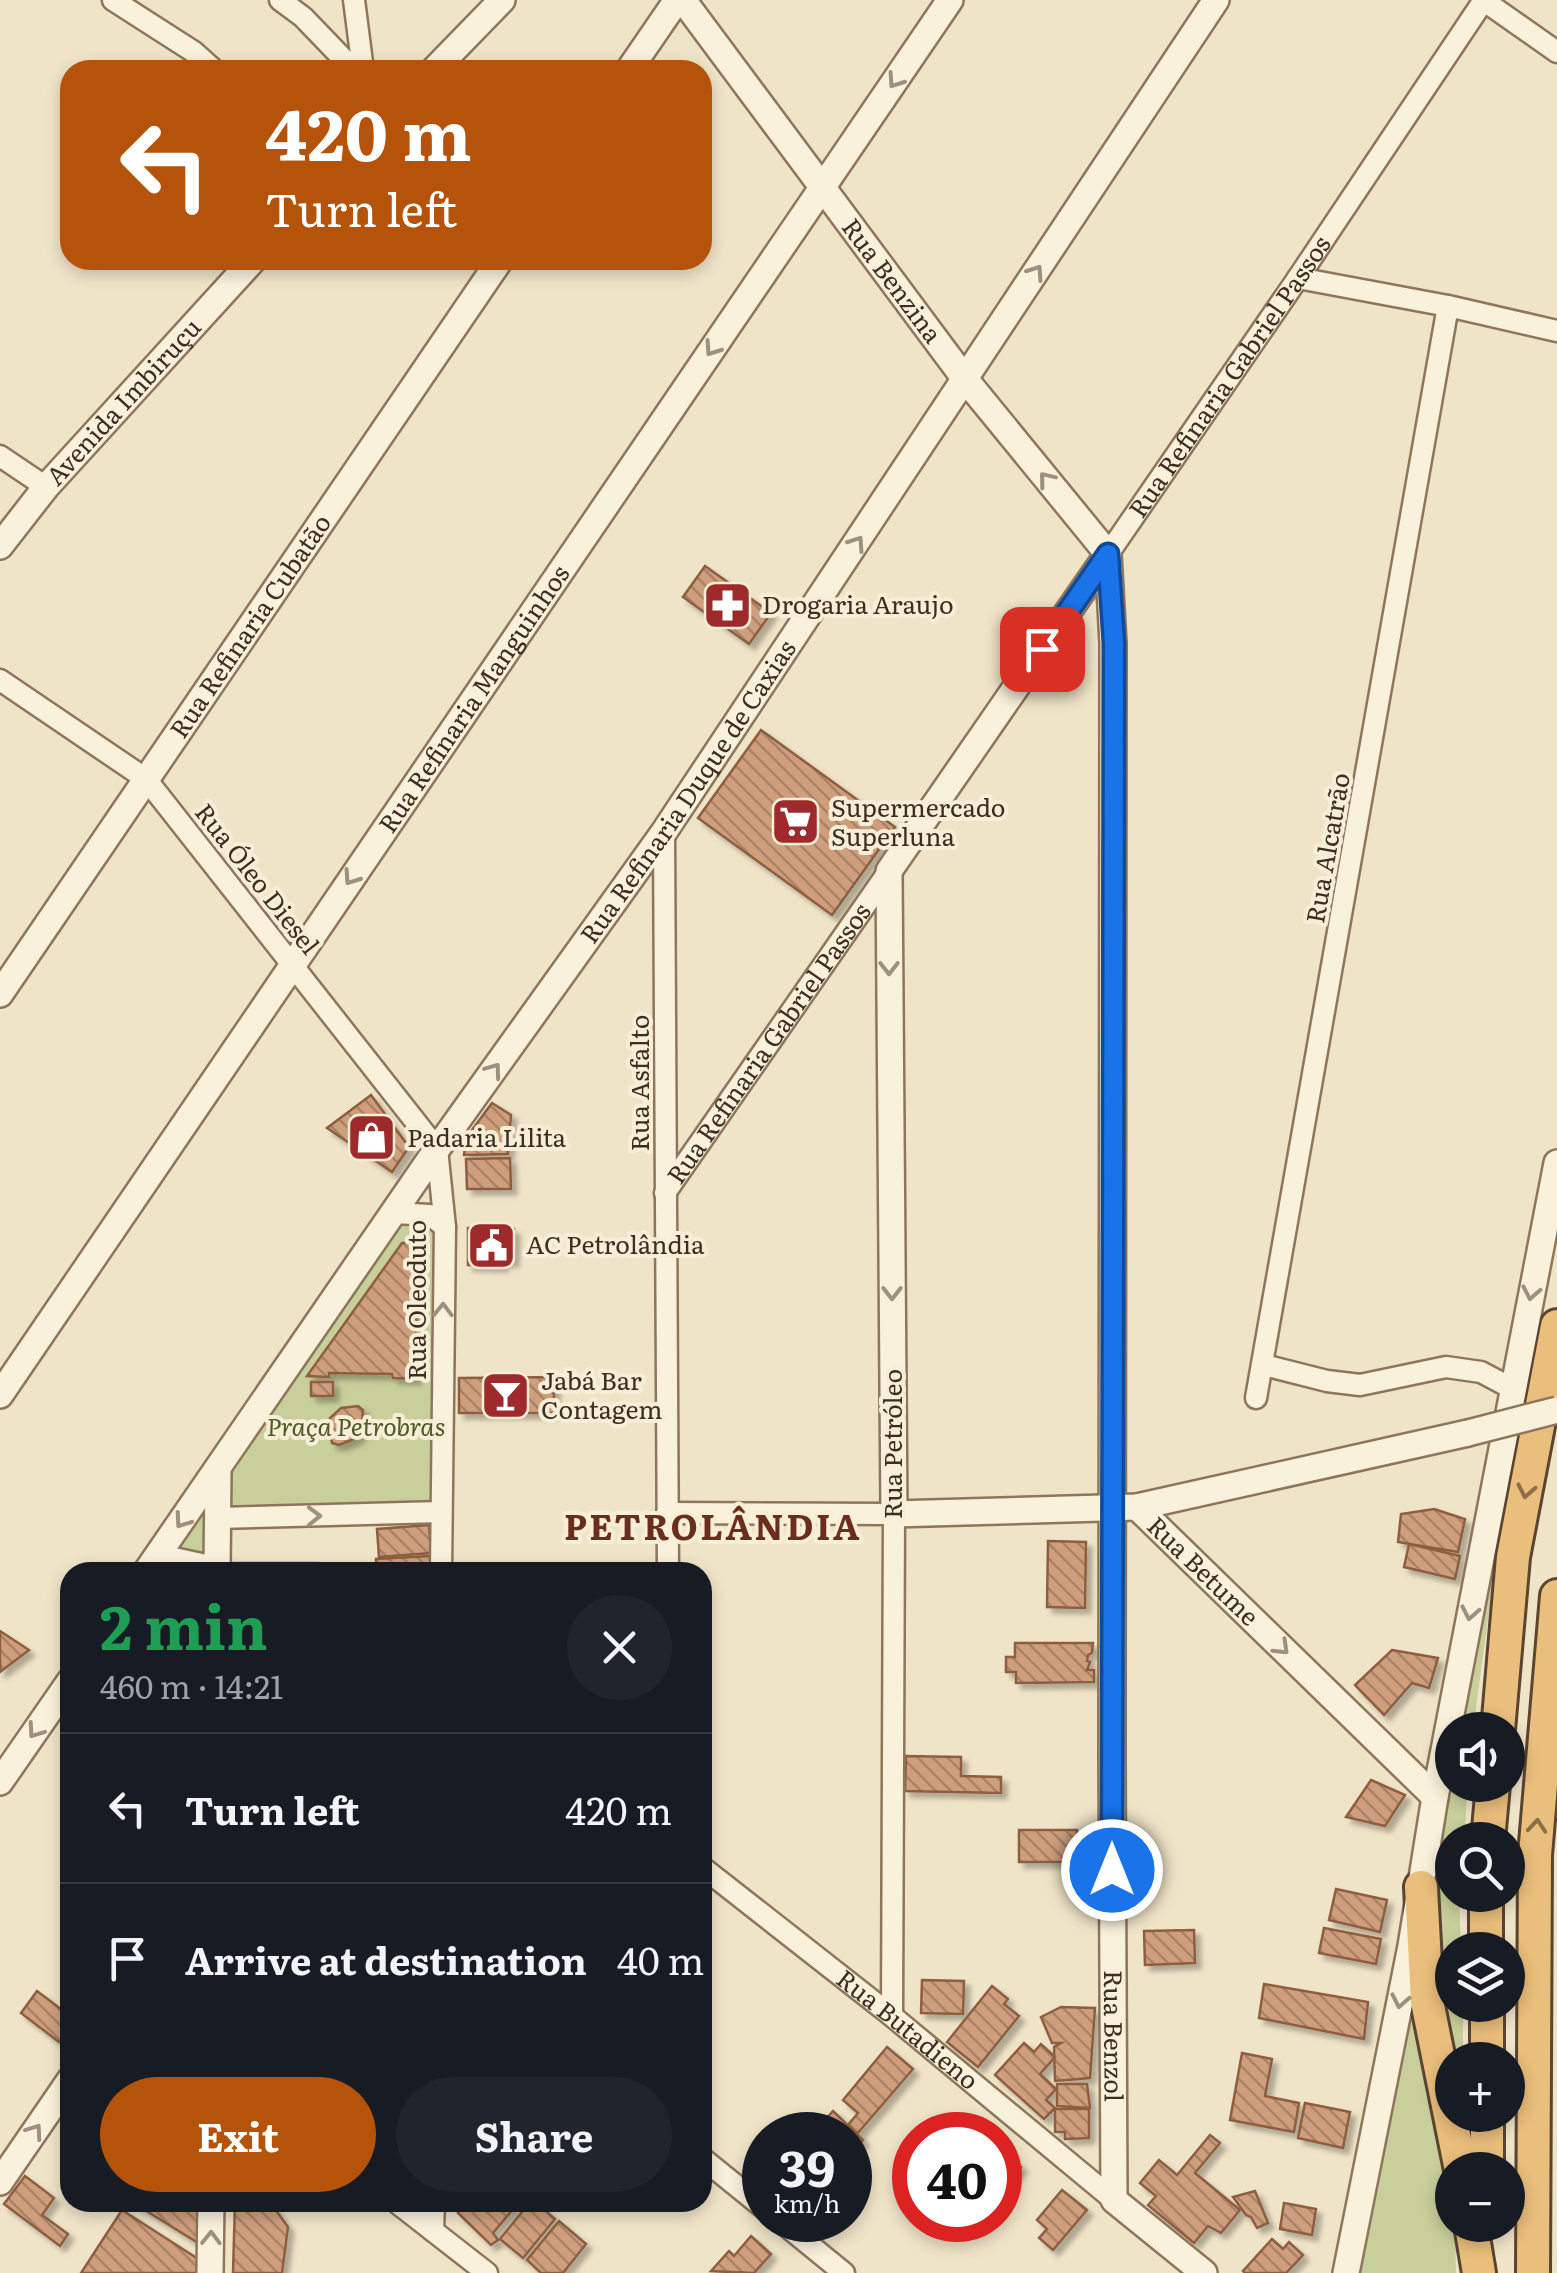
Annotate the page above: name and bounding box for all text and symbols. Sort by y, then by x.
one-way arrow [889,69,907,88]
text: 420 m [265,79,472,183]
icon: left [100,100,230,230]
text: Turn left [265,174,457,241]
street label: Rua Benzina [834,210,952,351]
street label: Rua Refinaria Gabriel Passos [1118,227,1339,525]
one-way arrow [1024,264,1043,282]
street label: Avenida Imbiruçu [36,309,209,493]
one-way arrow [706,338,724,357]
one-way arrow [1040,472,1058,490]
street label: Rua Refinaria Cubatão [160,506,339,745]
one-way arrow [844,535,863,553]
street label: Rua Refinaria Manguinhos [368,557,577,840]
pharmacy icon: Drogaria Araujo [701,579,753,631]
place label: Drogaria Araujo [762,585,954,622]
pin [1000,607,1085,692]
icon: arrive [1015,622,1070,677]
street label: Rua Refinaria Duque de Caxias [570,632,804,950]
street label: Rua Alcatrão [1295,769,1358,926]
place label: Supermercado Superluna [831,788,1005,854]
street label: Rua Óleo Diesel [187,795,329,962]
supermarket icon: Supermercado Superluna [770,796,822,848]
one-way arrow [345,867,364,885]
street label: Rua Refinaria Gabriel Passos [657,895,879,1191]
one-way arrow [878,962,900,977]
street label: Rua Asfalto [620,1015,657,1151]
one-way arrow [482,1062,500,1081]
shop icon: Padaria Lilita [346,1112,398,1164]
place label: Padaria Lilita [407,1118,567,1155]
public building icon: AC Petrolândia [465,1219,517,1271]
street label: Rua Oleoduto [397,1220,434,1380]
place label: AC Petrolândia [526,1225,705,1262]
one-way arrow [1521,1285,1542,1302]
one-way arrow [881,1286,903,1302]
one-way arrow [433,1301,454,1317]
place label: Jabá Bar Contagem [541,1361,662,1427]
bar icon: Jabá Bar Contagem [480,1369,532,1421]
street label: Rua Petróleo [873,1369,910,1519]
park label: Praça Petrobras [266,1407,446,1444]
one-way arrow [1516,1483,1537,1499]
district label: PETROLÂNDIA [564,1499,862,1551]
one-way arrow [307,1505,323,1526]
street label: Rua Betume [1140,1507,1268,1633]
one-way arrow [176,1510,194,1529]
text: 2 min [100,1579,268,1668]
button: close [567,1595,672,1700]
one-way arrow [1460,1604,1481,1621]
one-way arrow [1271,1637,1289,1655]
text: 460 m · 14:21 [100,1661,283,1709]
map controls [1435,1712,1525,2242]
button: sound [1435,1712,1525,1802]
one-way arrow [29,1720,47,1739]
text: Turn left [185,1780,360,1837]
text: 420 m [565,1780,672,1837]
icon: left [100,1781,155,1836]
one-way arrow [1526,1817,1548,1833]
position arrow [1060,1818,1164,1922]
button: search [1435,1822,1525,1912]
text: Arrive at destination [185,1930,587,1987]
text: 40 m [617,1930,704,1987]
icon: arrive [100,1931,155,1986]
button: layers [1435,1932,1525,2022]
street label: Rua Butadieno [829,1959,987,2098]
street label: Rua Benzol [1096,1970,1134,2102]
one-way arrow [1390,1992,1411,2009]
button: + [1435,2042,1525,2132]
button: Exit [100,2077,376,2192]
button: Share [396,2077,672,2192]
speed limit sign: 40 [892,2112,1022,2242]
one-way arrow [23,2123,41,2142]
text: 39 [779,2128,835,2202]
button: − [1435,2152,1525,2242]
text: km/h [774,2184,840,2221]
one-way arrow [200,2229,221,2245]

